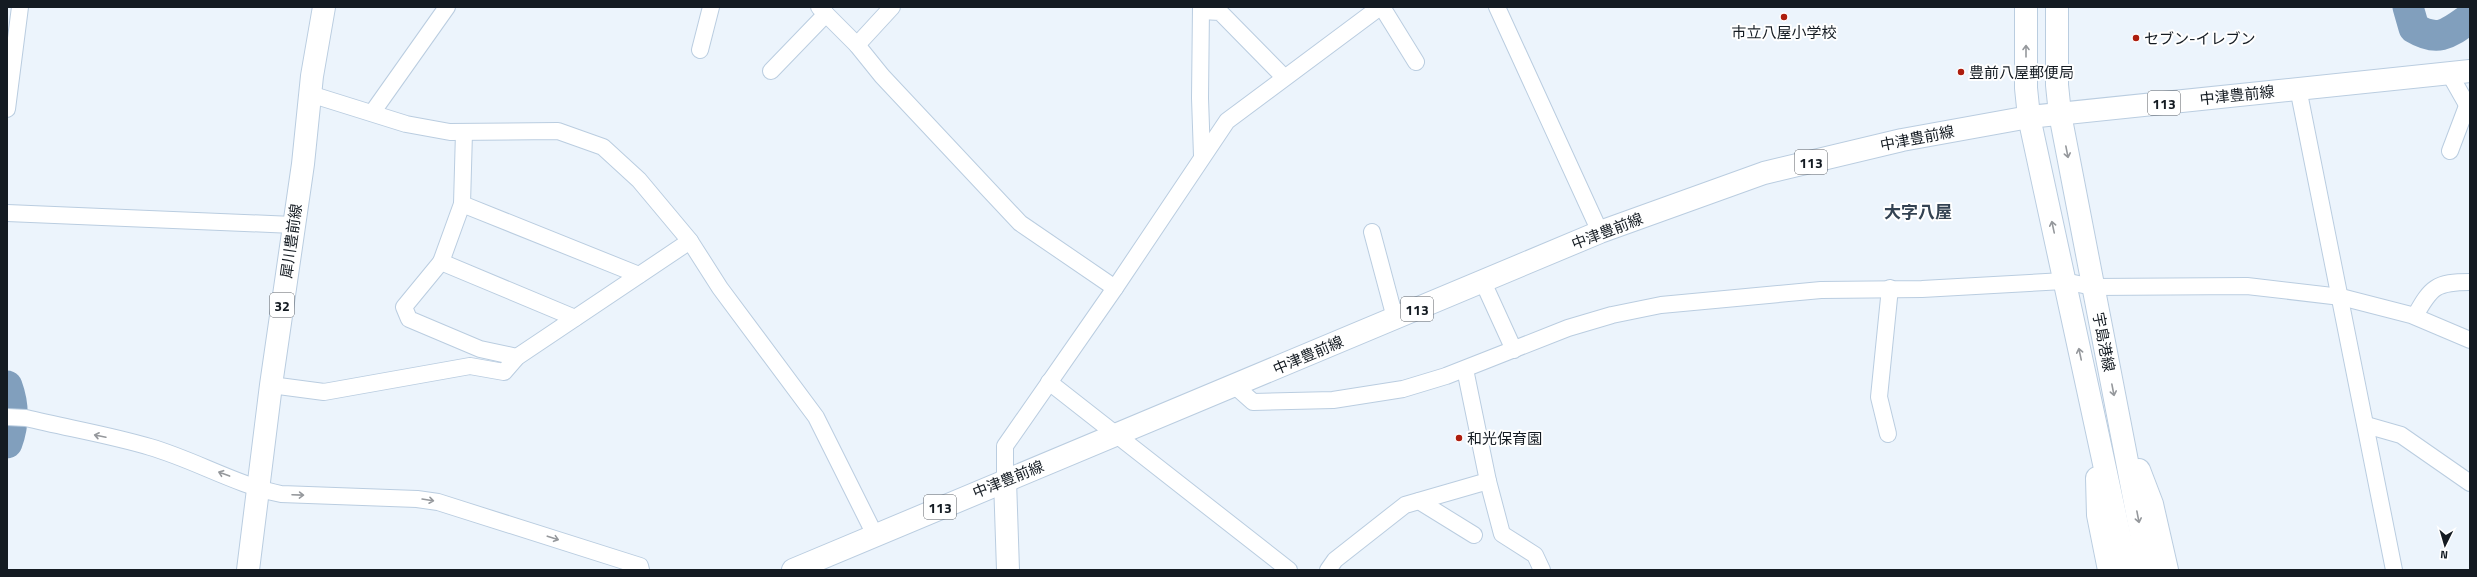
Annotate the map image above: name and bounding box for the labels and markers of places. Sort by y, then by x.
marker: 市立八屋小学校 [1779,12,1789,22]
place label: 市立八屋小学校 [1731,21,1837,44]
place label: セブン-イレブン [2144,27,2256,50]
marker: セブン-イレブン [2131,33,2141,43]
place label: 豊前八屋郵便局 [1969,61,2074,84]
marker: 豊前八屋郵便局 [1956,67,1966,77]
place label: 和光保育園 [1467,427,1542,450]
marker: 和光保育園 [1454,433,1464,443]

